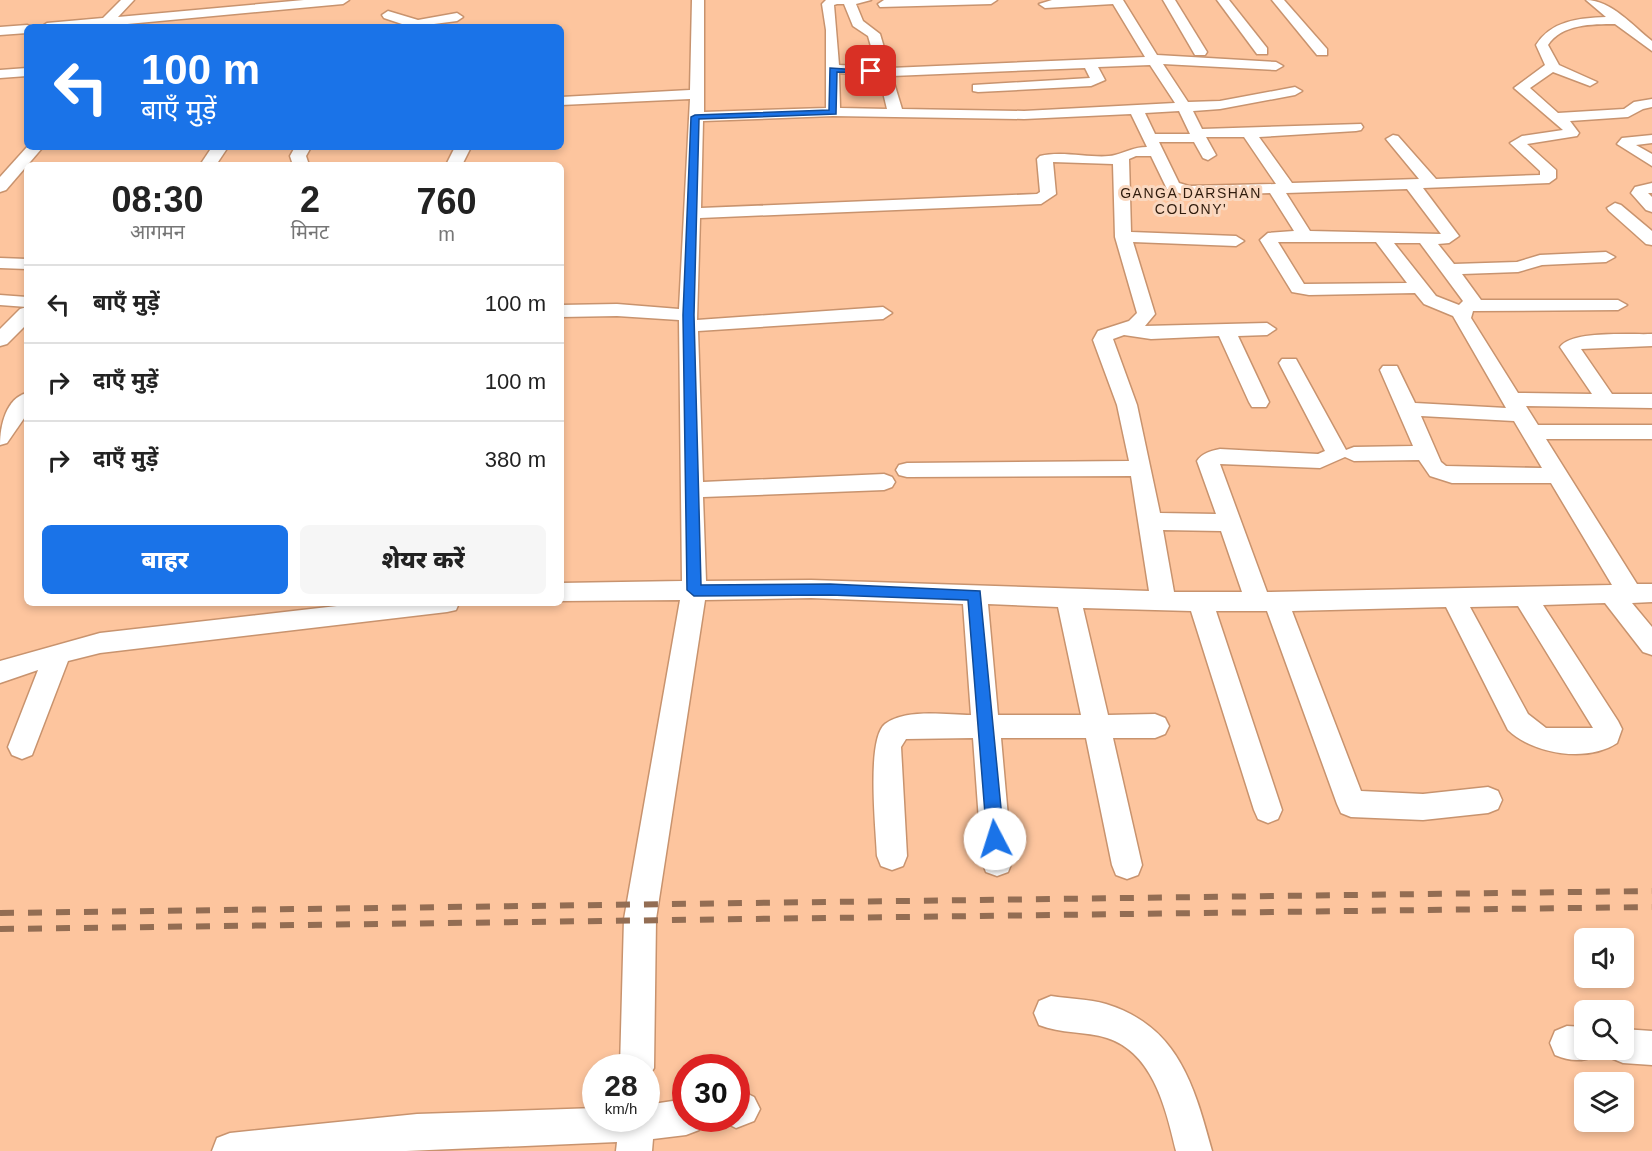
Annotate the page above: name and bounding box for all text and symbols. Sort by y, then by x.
pin [845,45,896,96]
text: 100 m [141,46,260,93]
icon: left [42,48,120,126]
icon: arrive [854,54,887,87]
text: बाएँ मुड़ें [141,95,216,125]
text: 08:30 [111,179,203,220]
text: 2 [300,179,320,220]
text: 760 [417,181,477,222]
district label: GANGA DARSHAN COLONY' [1120,185,1262,217]
text: आगमन [130,221,185,243]
text: मिनट [291,221,329,243]
text: m [438,223,455,245]
icon: left [42,288,75,321]
text: बाएँ मुड़ें [93,290,159,315]
text: 100 m [485,291,546,316]
icon: right [42,366,75,399]
text: दाएँ मुड़ें [93,368,158,393]
text: 100 m [485,369,546,394]
icon: right [42,444,75,477]
text: दाएँ मुड़ें [93,446,158,471]
text: 380 m [485,447,546,472]
button: बाहर [42,525,288,594]
button: शेयर करें [300,525,546,594]
position arrow [963,807,1027,871]
map controls [1574,928,1634,1132]
button: sound [1574,928,1634,988]
button: search [1574,1000,1634,1060]
speed limit sign: 30 [672,1054,750,1132]
text: 28 [604,1069,638,1102]
button: layers [1574,1072,1634,1132]
text: km/h [605,1100,637,1117]

